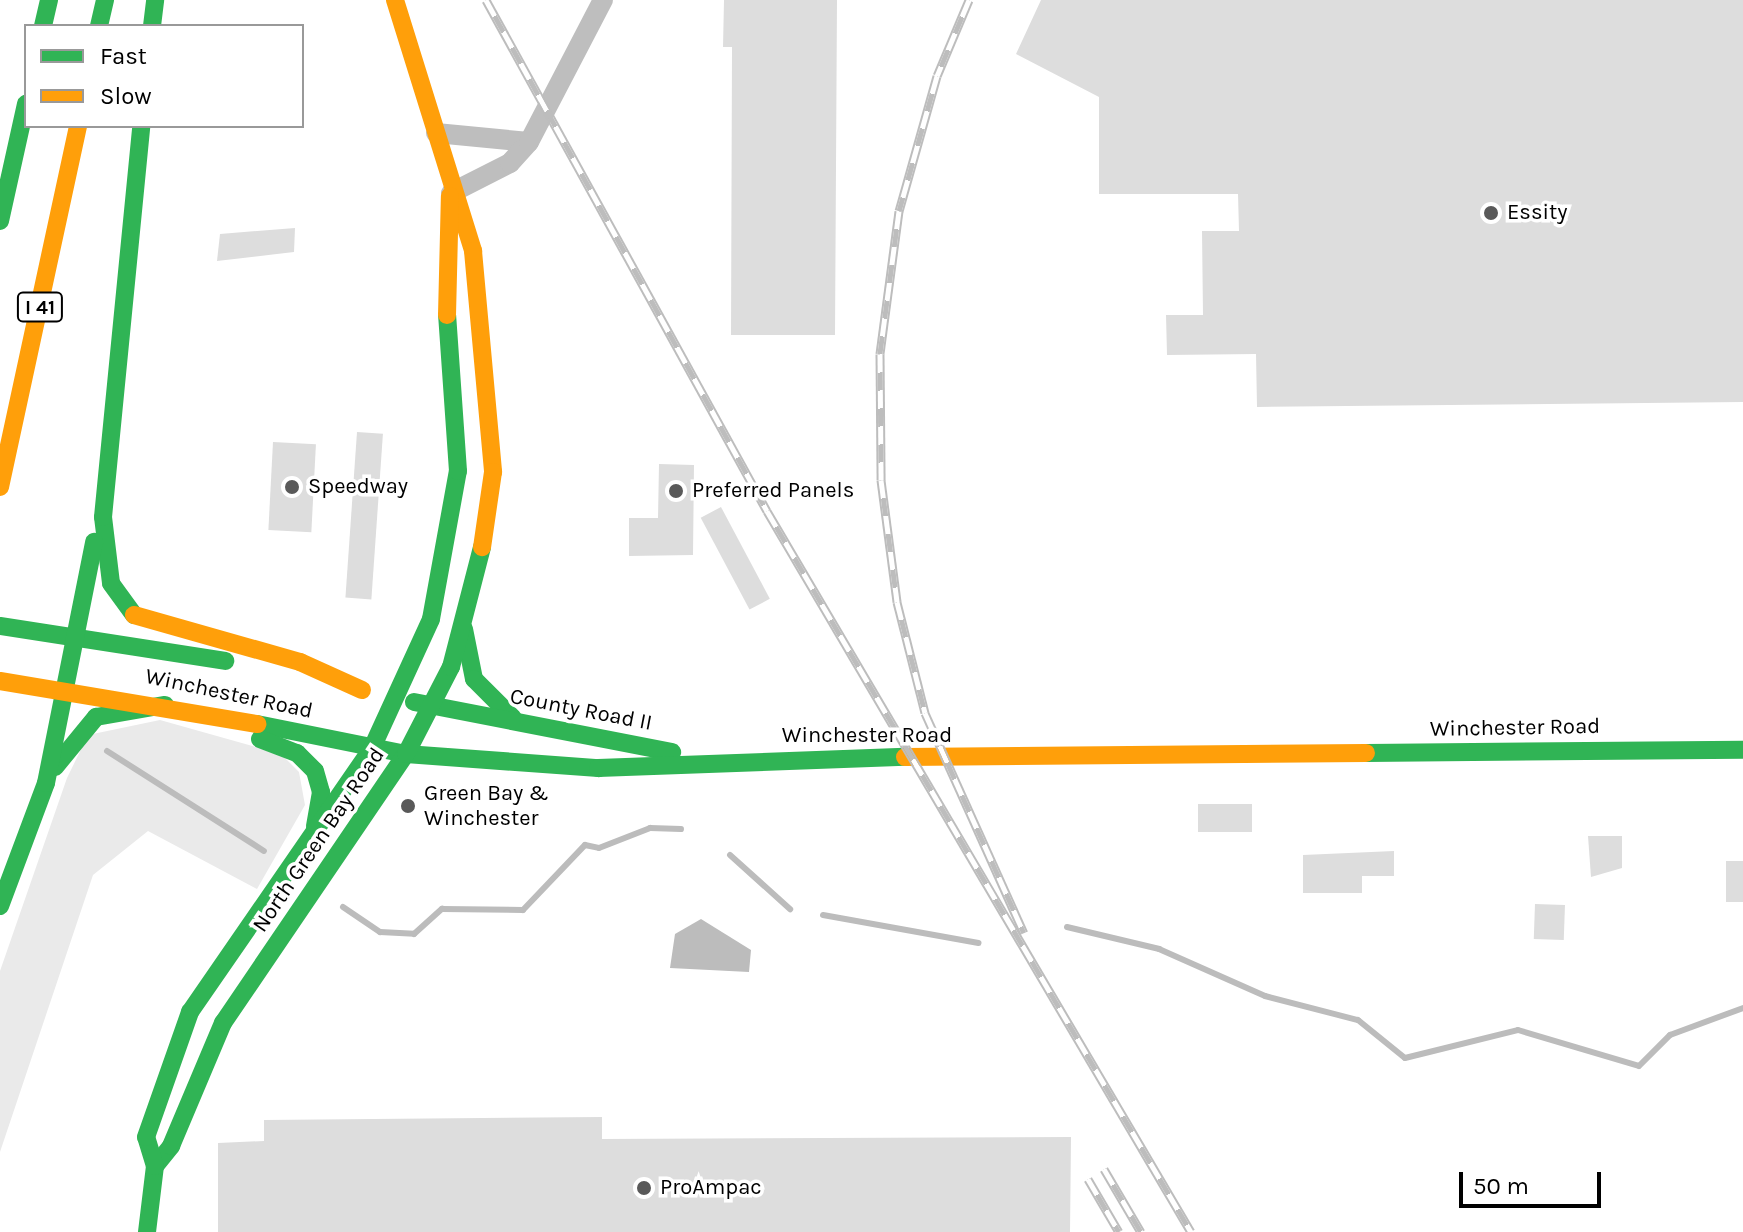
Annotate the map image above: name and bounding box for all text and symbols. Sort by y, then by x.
legend [24,24,304,128]
text: Fast [100,42,147,70]
text: Slow [100,82,152,110]
place label: Essity [1507,200,1568,226]
marker: Essity [1482,204,1500,222]
road number: I 41 [16,291,64,323]
place label: Speedway [308,474,408,500]
marker: Speedway [283,478,301,496]
place label: Preferred Panels [692,478,854,504]
marker: Preferred Panels [667,482,685,500]
street label: Winchester Road [143,663,315,725]
street label: County Road II [508,683,654,737]
street label: Winchester Road [1430,713,1600,743]
street label: Winchester Road [782,723,952,749]
street label: North Green Bay Road [247,743,391,937]
place label: Green Bay & Winchester [424,780,549,832]
marker: Green Bay & Winchester [399,797,417,815]
scale bar [1463,1156,1605,1206]
text: 50 m [1473,1172,1529,1200]
place label: ProAmpac [660,1175,762,1201]
marker: ProAmpac [635,1179,653,1197]

